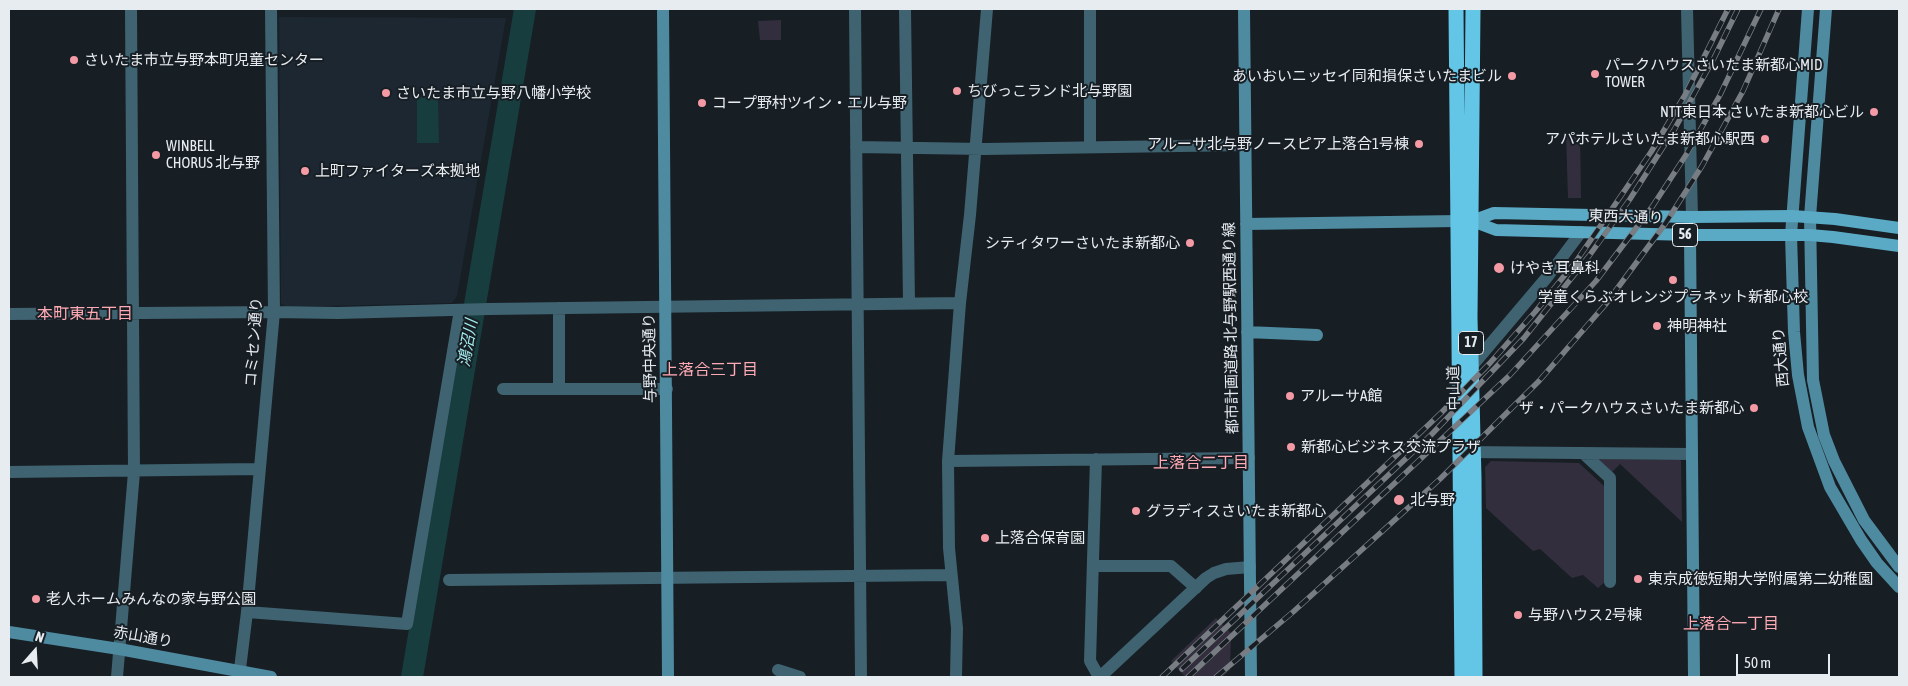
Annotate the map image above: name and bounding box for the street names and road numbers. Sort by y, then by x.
street label: 東西大通り [1588,207,1664,227]
street label: 都市計画道路 北与野駅西通り線 [1220,222,1242,434]
road number: 56 [1672,224,1698,246]
street label: コミセン通り [242,296,266,388]
street label: 与野中央通り [640,313,660,403]
street label: 西大通り [1769,326,1793,388]
road number: 17 [1458,332,1484,354]
street label: 中山道 [1445,365,1463,411]
street label: 赤山通り [112,623,174,651]

